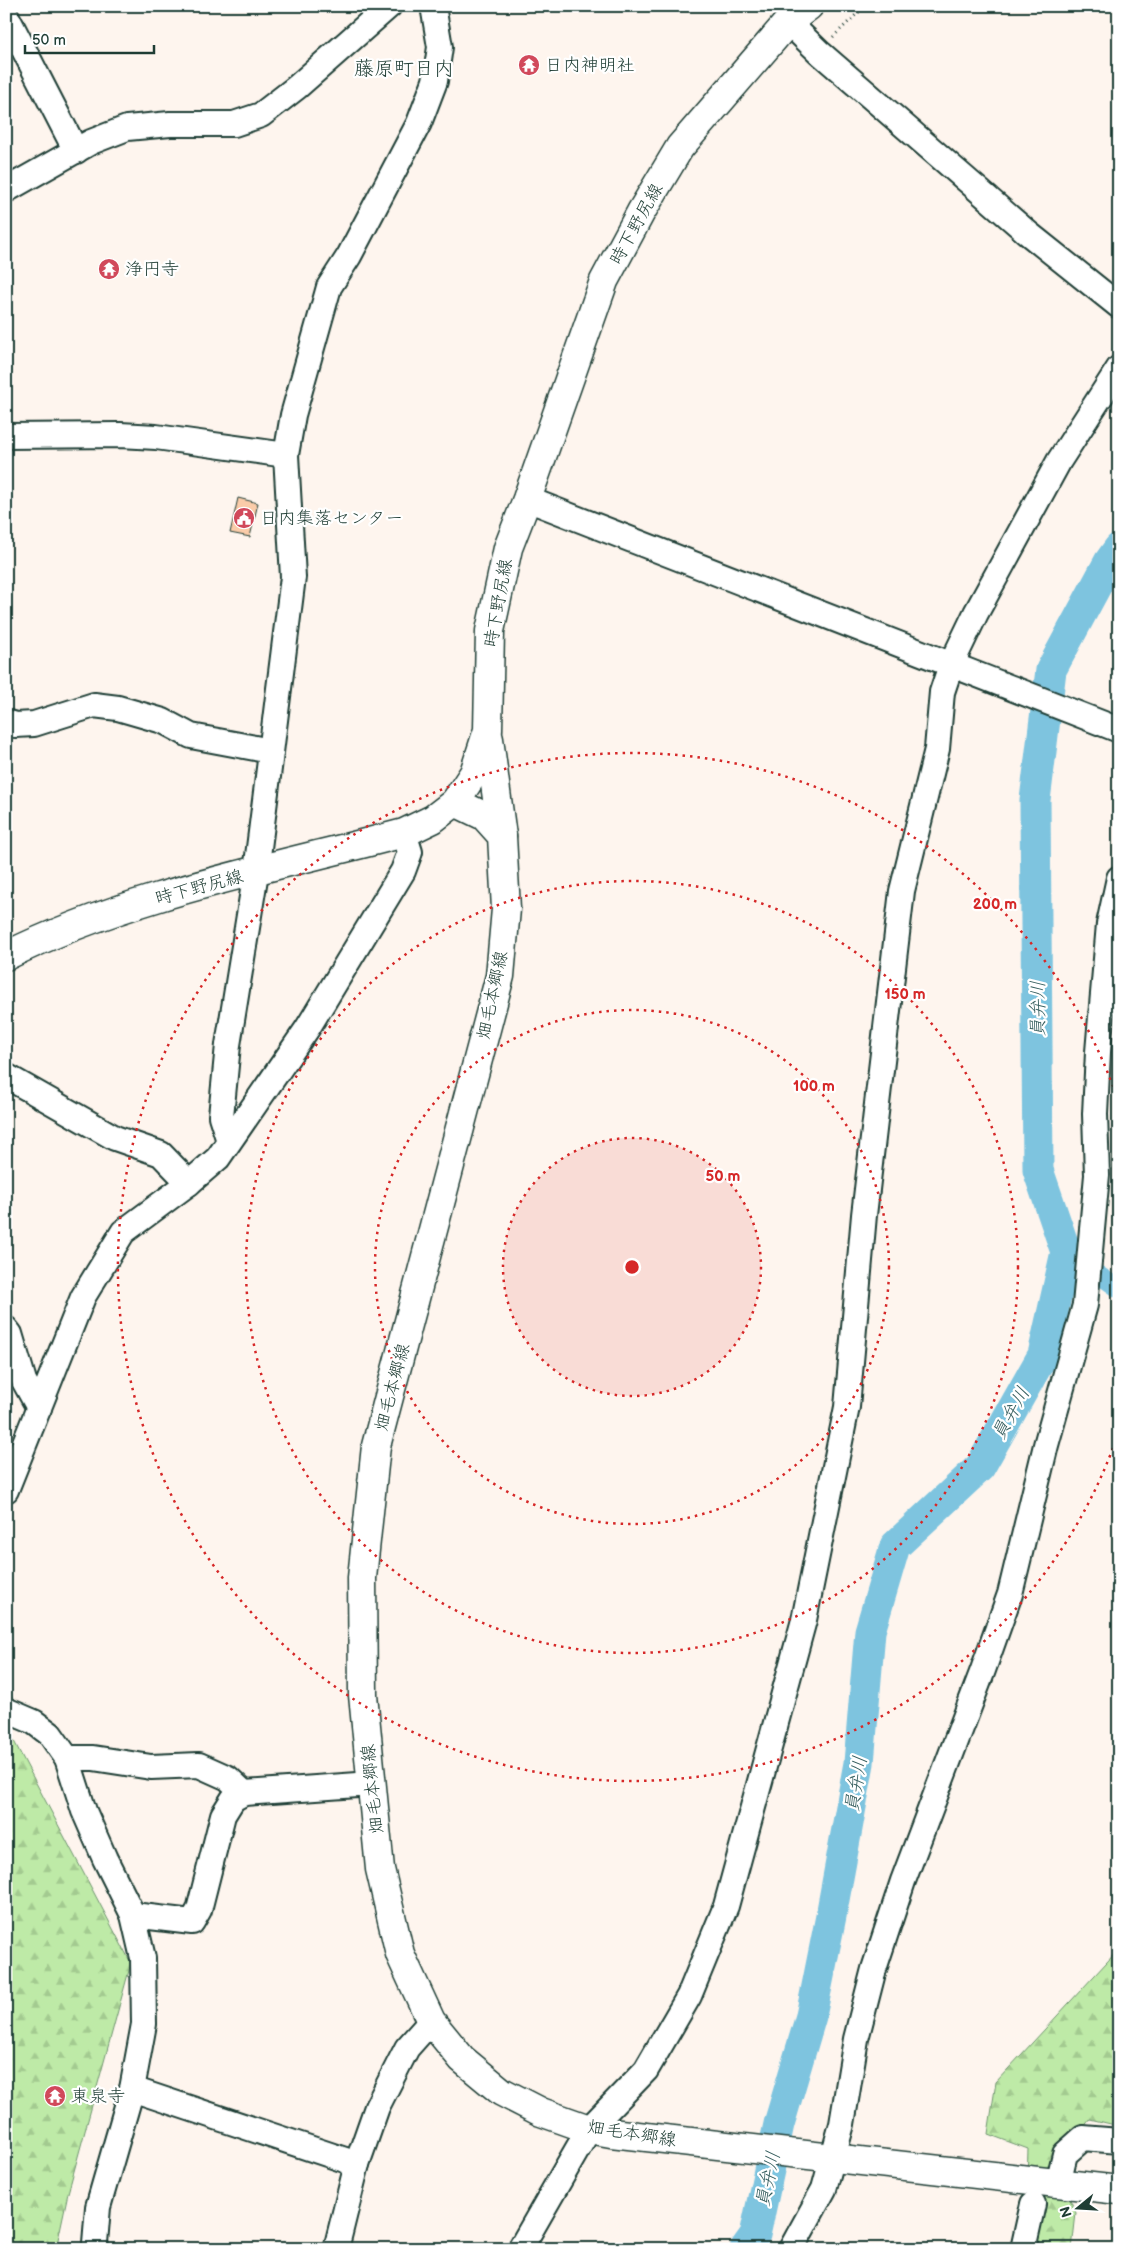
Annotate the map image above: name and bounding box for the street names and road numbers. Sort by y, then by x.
street label: 時下野尻線 [605,180,667,269]
street label: 時下野尻線 [480,557,517,649]
street label: 時下野尻線 [153,866,245,909]
street label: 畑毛本郷線 [473,949,512,1041]
street label: 畑毛本郷線 [371,1341,414,1433]
street label: 畑毛本郷線 [357,1743,388,1835]
street label: 畑毛本郷線 [586,2116,678,2151]

